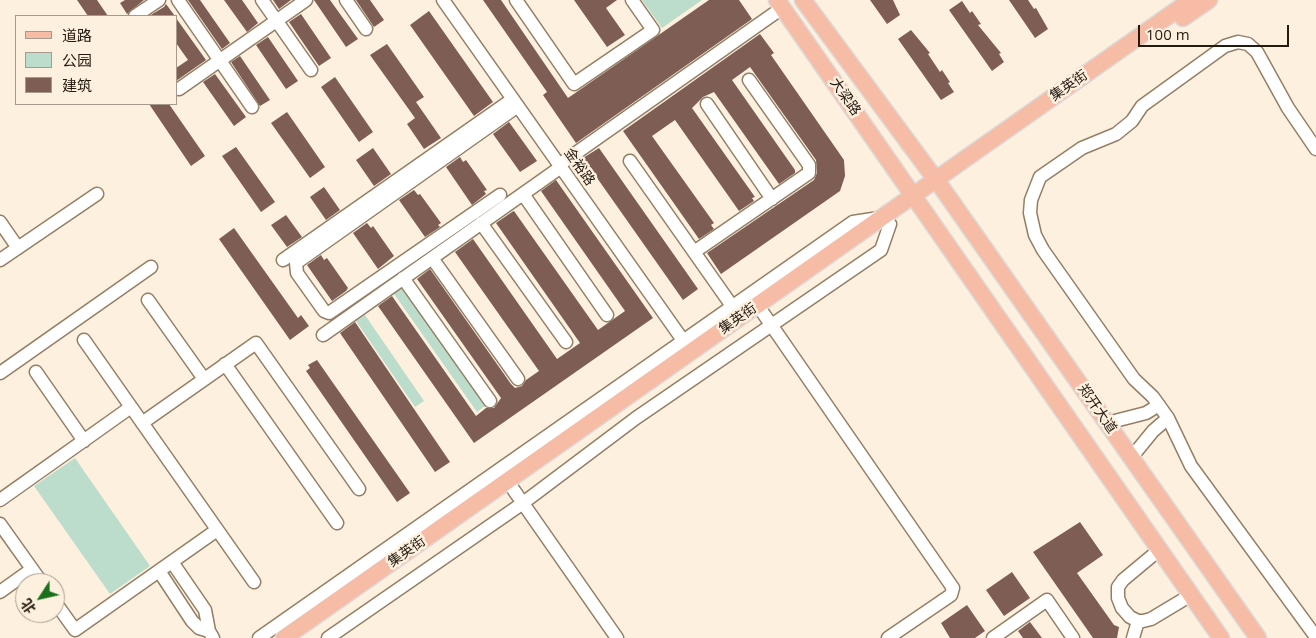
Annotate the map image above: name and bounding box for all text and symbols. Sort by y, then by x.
legend [15,15,178,105]
scale bar [1141,15,1292,47]
text: 100 m [1146,24,1190,44]
text: 道路 [62,25,92,45]
text: 公园 [62,50,92,70]
street label: 集英街 [1047,67,1091,105]
text: 建筑 [62,75,92,95]
street label: 大梁路 [826,75,864,119]
street label: 金裕路 [560,145,598,189]
street label: 集英街 [716,300,760,338]
street label: 郑开大道 [1074,381,1120,437]
street label: 集英街 [385,533,429,571]
north arrow [15,573,65,623]
text: 北 [16,595,40,617]

